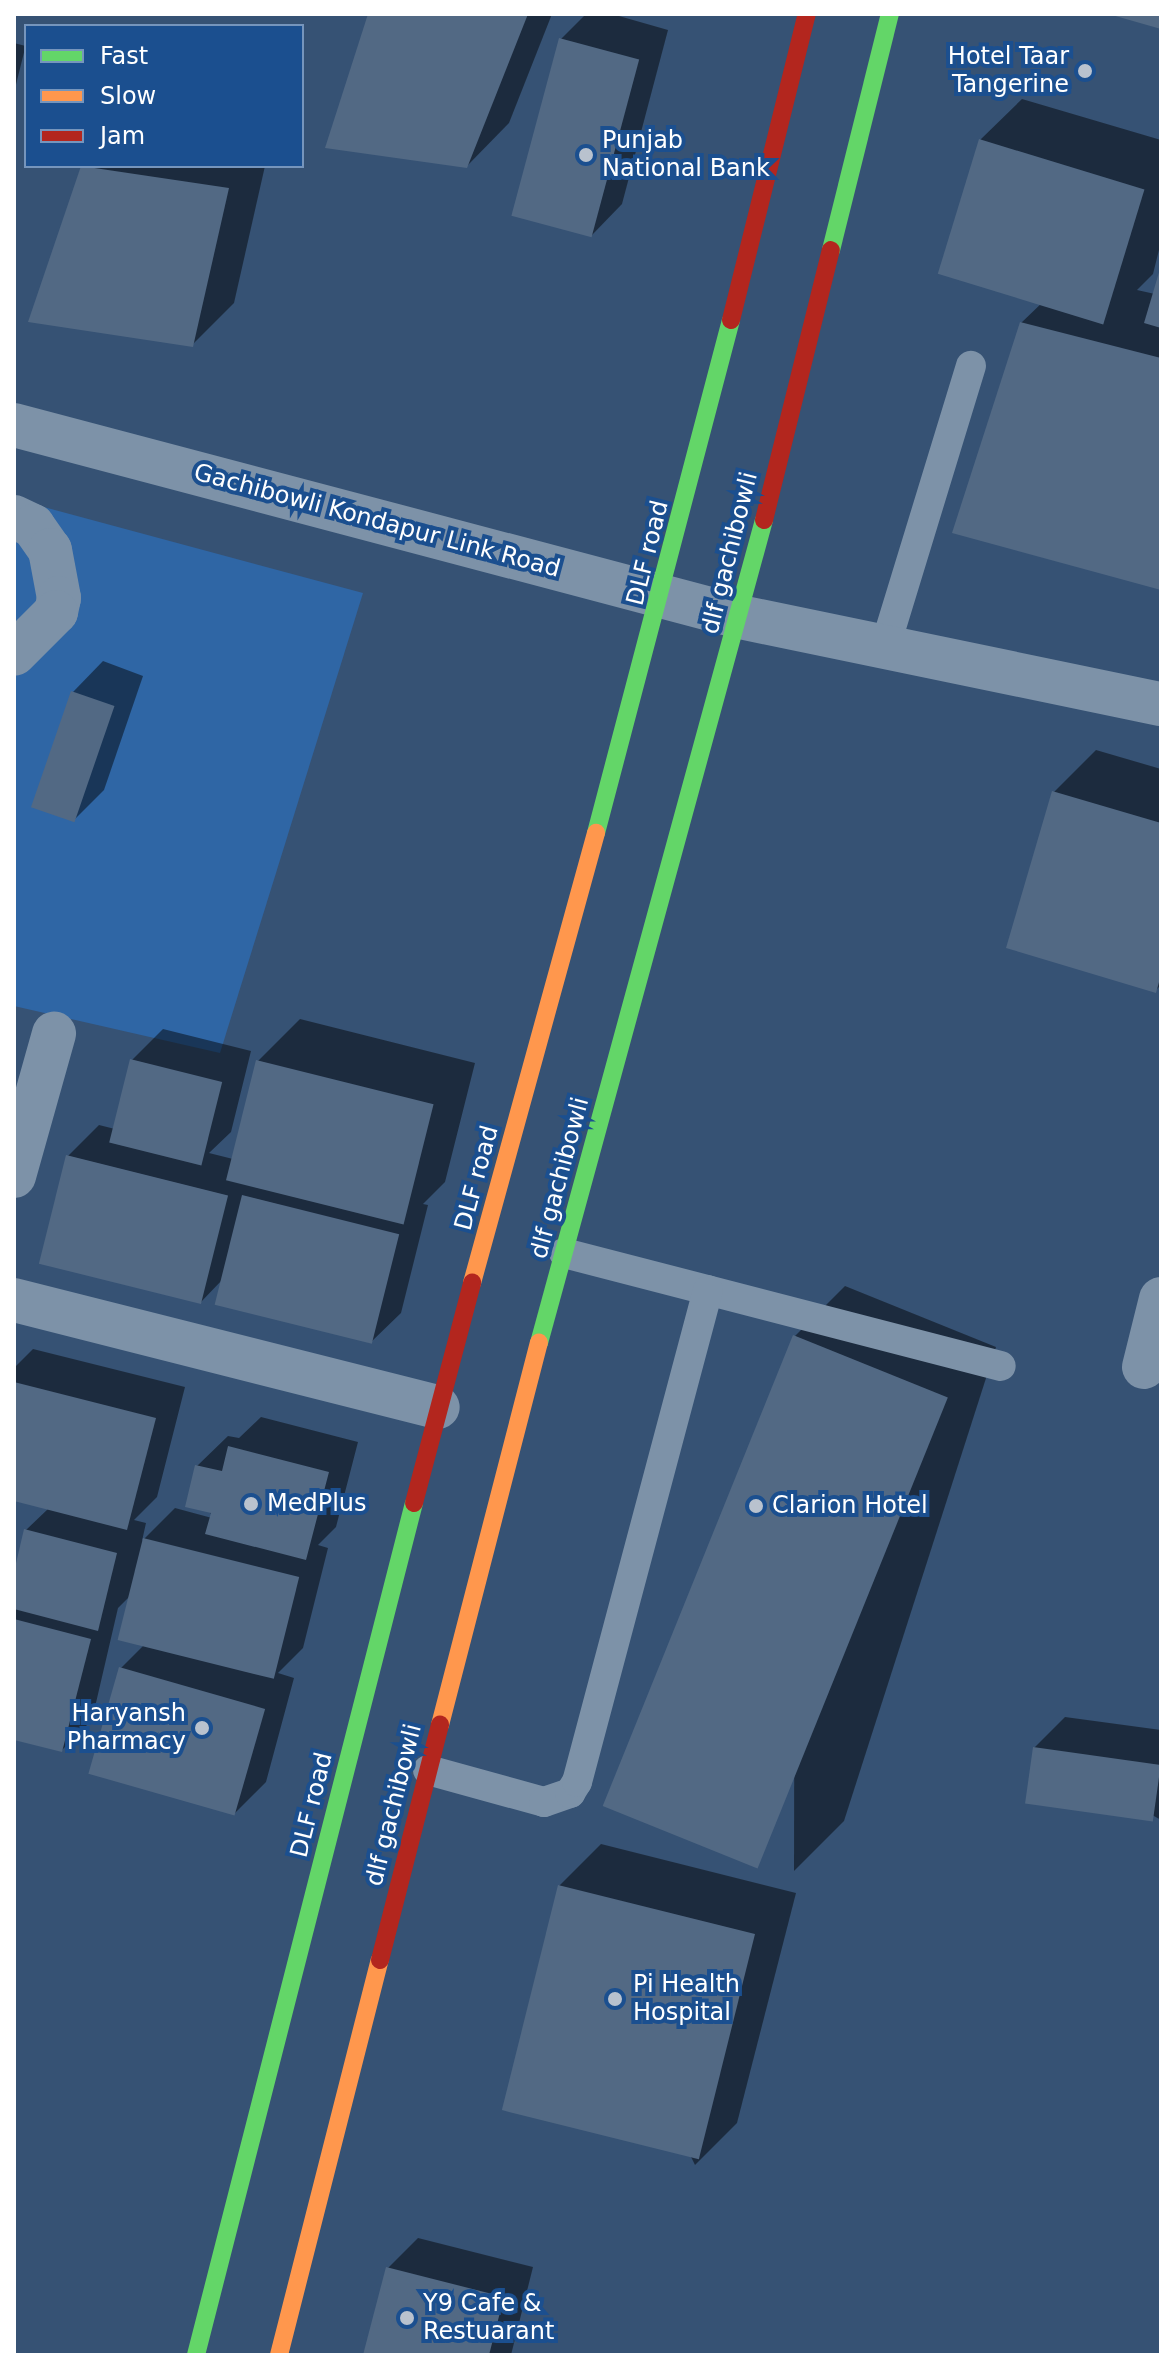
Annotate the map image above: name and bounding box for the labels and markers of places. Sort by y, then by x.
place label: Hotel Taar Tangerine [948,43,1069,99]
marker: Hotel Taar Tangerine [1076,62,1094,80]
place label: Punjab National Bank [602,127,770,183]
marker: Punjab National Bank [577,146,595,164]
place label: MedPlus [267,1490,367,1518]
place label: Clarion Hotel [772,1492,928,1520]
marker: MedPlus [242,1495,260,1513]
marker: Clarion Hotel [747,1497,765,1515]
place label: Haryansh Pharmacy [67,1700,186,1756]
marker: Haryansh Pharmacy [193,1719,211,1737]
place label: Pi Health Hospital [633,1971,740,2027]
marker: Pi Health Hospital [604,1988,626,2010]
place label: Y9 Cafe & Restuarant [423,2290,554,2346]
marker: Y9 Cafe & Restuarant [398,2309,416,2327]

